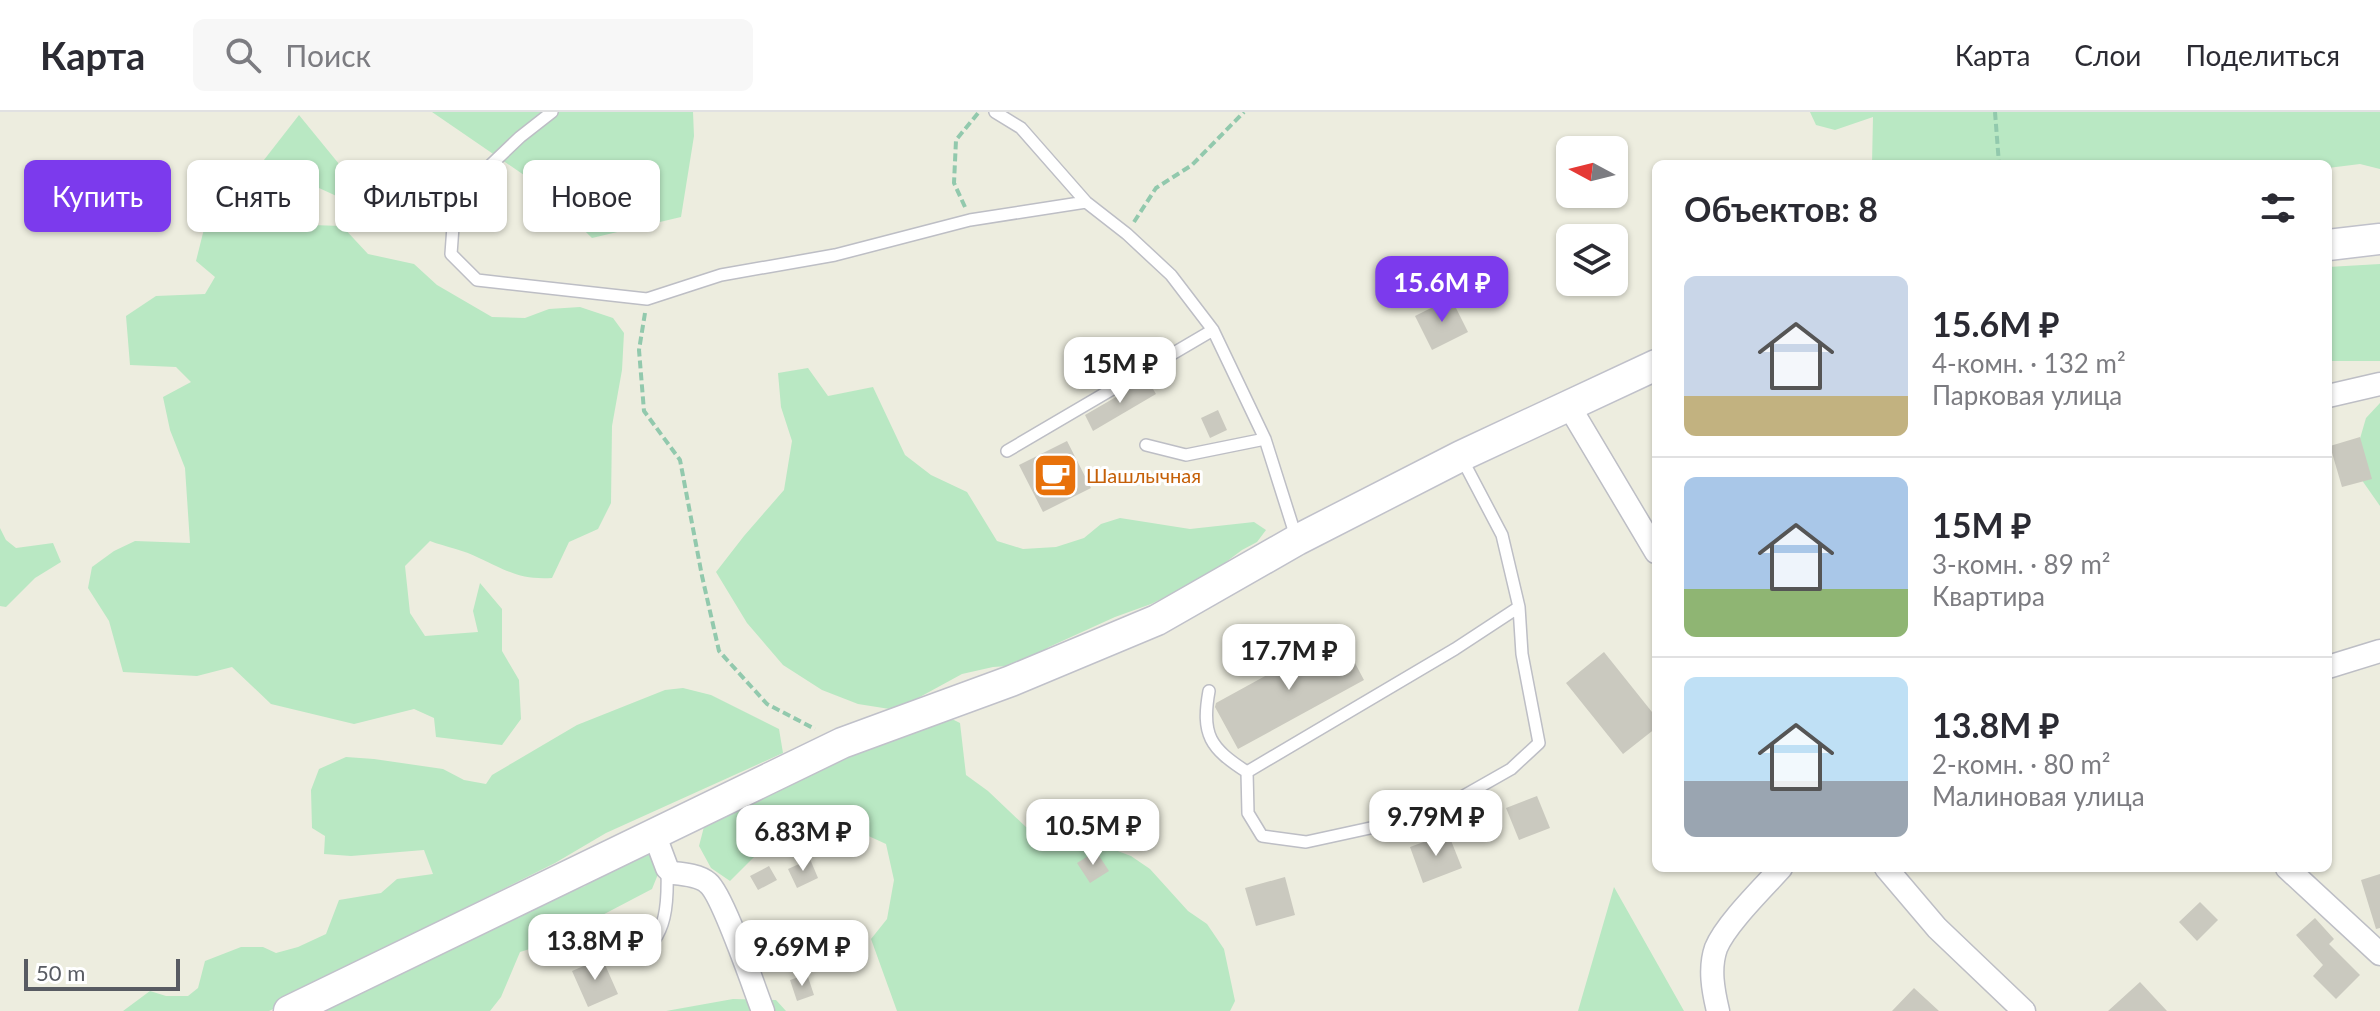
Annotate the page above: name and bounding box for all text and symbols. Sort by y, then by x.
search box [193,19,753,91]
text: Карта [40,32,145,78]
icon: search [221,33,265,77]
text: Поиск [285,37,371,73]
text: Карта [1955,38,2030,72]
text: Слои [2074,38,2141,72]
text: Поделиться [2185,38,2340,72]
north arrow [1556,136,1628,208]
map controls [1556,136,1628,296]
chip: Купить [24,160,171,232]
chip: Снять [187,160,319,232]
chip: Фильтры [335,160,507,232]
chip: Новое [523,160,660,232]
icon: filters [2256,186,2300,230]
text: Объектов: 8 [1684,188,1878,229]
button: layers [1556,224,1628,296]
pin: 15.6M ₽ [1368,256,1516,324]
text: 15.6M ₽ [1393,266,1491,298]
text: 15.6M ₽ [1932,303,2059,344]
icon: home [1748,308,1844,404]
pin: 15M ₽ [1064,337,1176,405]
text: 15M ₽ [1082,347,1158,379]
text: 4-комн. · 132 m² [1932,347,2126,379]
text: Парковая улица [1932,379,2122,411]
cafe icon: Шашлычная [1031,452,1079,500]
place label: Шашлычная [1086,463,1201,487]
text: 15M ₽ [1932,504,2032,545]
icon: home [1748,509,1844,605]
text: 3-комн. · 89 m² [1932,548,2111,580]
text: Квартира [1932,580,2045,612]
pin: 17.7M ₽ [1215,624,1363,692]
text: 17.7M ₽ [1240,634,1338,666]
text: 13.8M ₽ [1932,704,2059,745]
icon: home [1748,709,1844,805]
text: 2-комн. · 80 m² [1932,748,2111,780]
text: Малиновая улица [1932,780,2145,812]
pin: 9.79M ₽ [1362,790,1510,858]
pin: 10.5M ₽ [1019,799,1167,867]
text: 9.79M ₽ [1387,800,1485,832]
pin: 6.83M ₽ [729,805,877,873]
text: 10.5M ₽ [1044,809,1142,841]
text: 6.83M ₽ [754,815,852,847]
pin: 13.8M ₽ [521,914,669,982]
pin: 9.69M ₽ [728,920,876,988]
text: 13.8M ₽ [546,924,644,956]
text: 9.69M ₽ [753,930,851,962]
scale bar [24,955,180,991]
text: 50 m [36,959,85,986]

